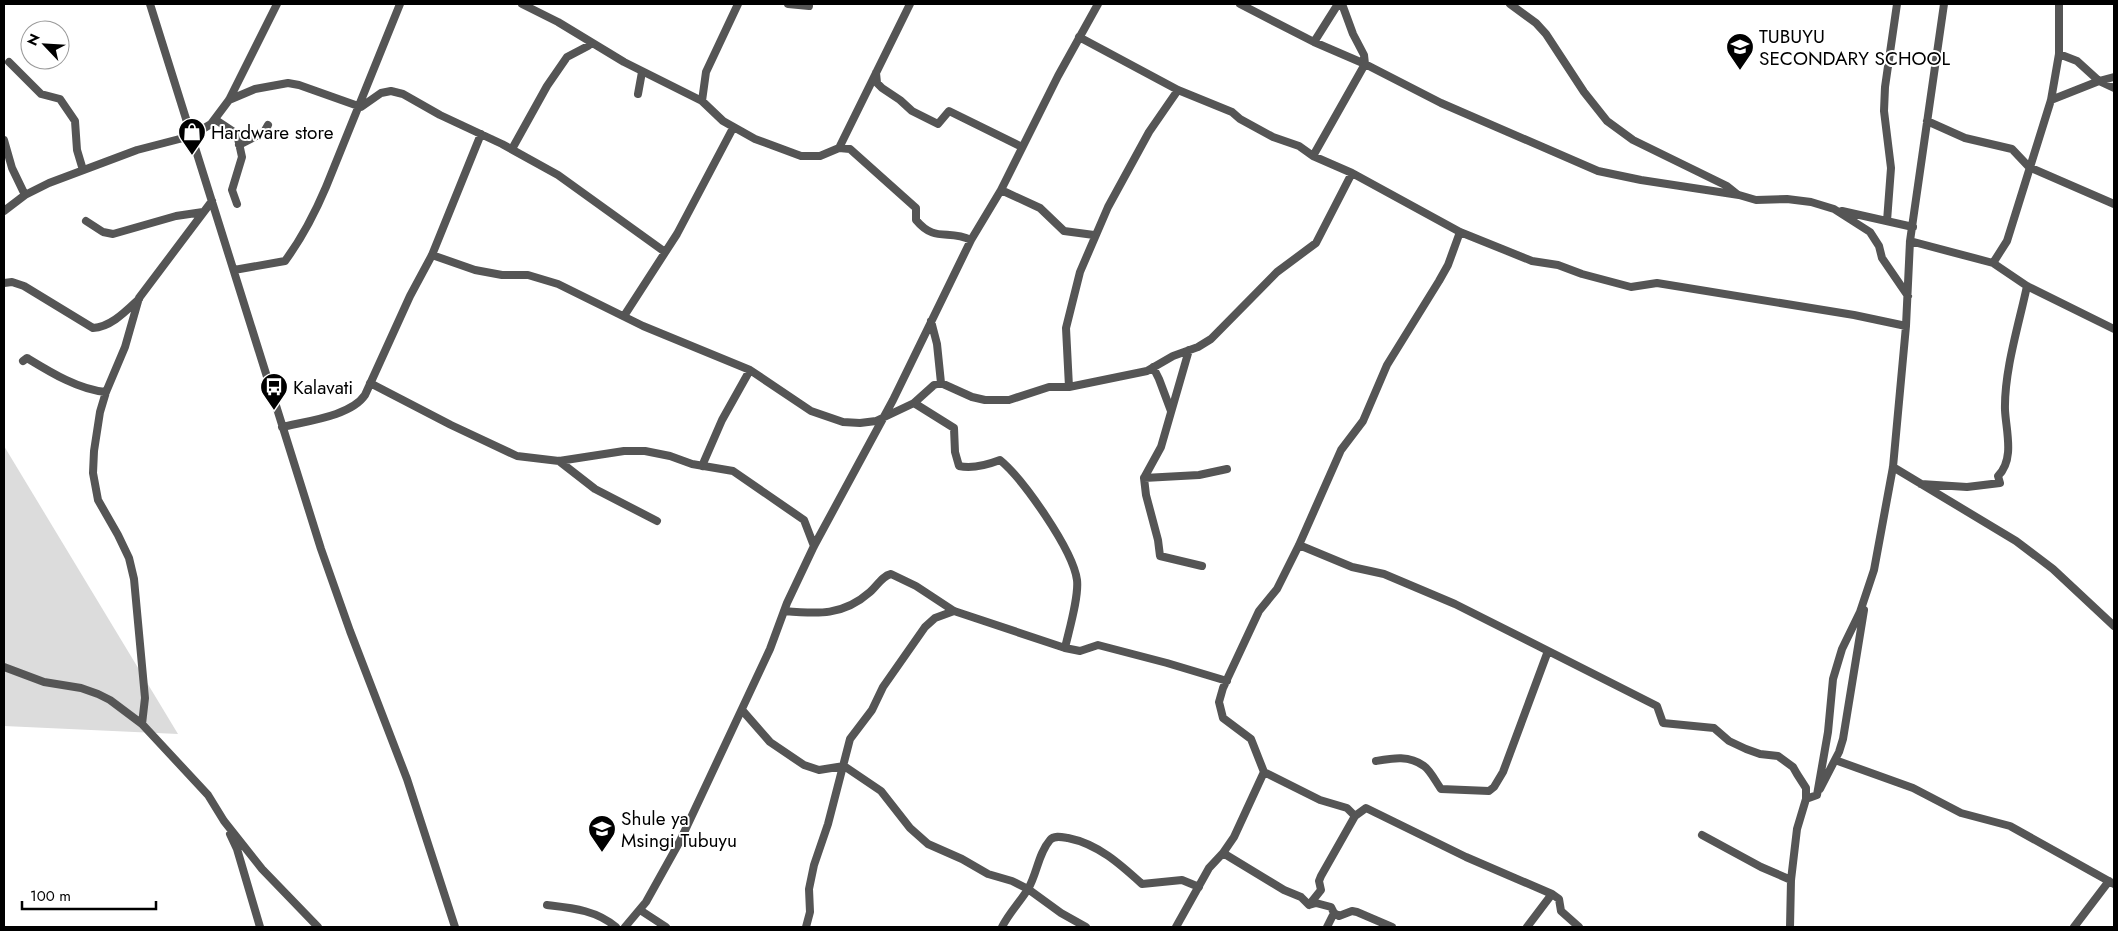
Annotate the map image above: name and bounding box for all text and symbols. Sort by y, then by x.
north arrow [20,20,70,70]
place label: TUBUYU SECONDARY SCHOOL [1759,23,1951,72]
text: N [22,30,45,49]
school or university icon: TUBUYU SECONDARY SCHOOL [1725,32,1755,71]
shop icon: Hardware store [177,117,207,156]
place label: Hardware store [211,119,334,146]
bus stop icon: Kalavati [259,372,289,411]
place label: Kalavati [293,374,353,401]
place label: Shule ya Msingi Tubuyu [621,805,737,854]
school or university icon: Shule ya Msingi Tubuyu [587,814,617,853]
scale bar [22,878,156,910]
text: 100 m [30,885,71,907]

